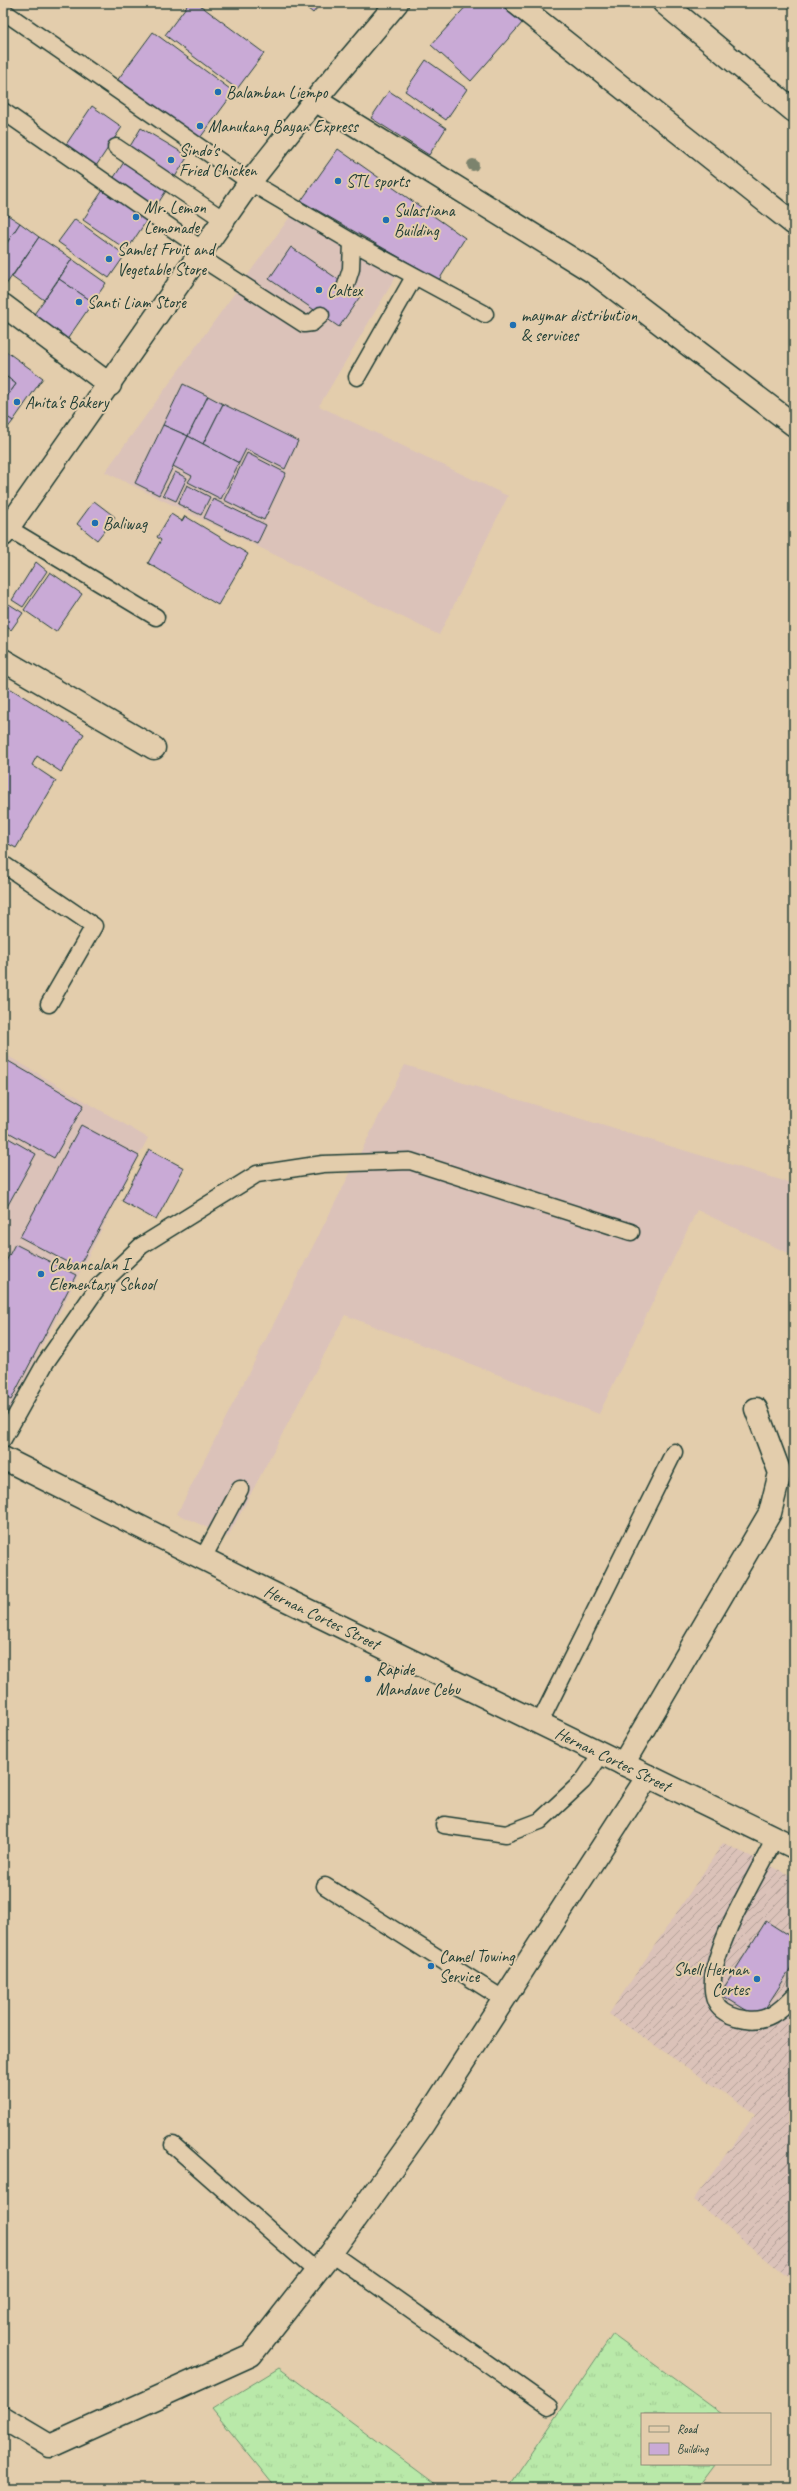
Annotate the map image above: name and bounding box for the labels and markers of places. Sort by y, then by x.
place label: Balamban Liempo [226,82,328,103]
marker: Balamban Liempo [213,87,223,97]
place label: Manukang Bayan Express [208,116,359,137]
marker: Manukang Bayan Express [195,121,205,131]
place label: Sindo's Fried Chicken [179,140,258,181]
marker: Sindo's Fried Chicken [166,155,176,165]
place label: STL sports [346,171,411,192]
marker: STL sports [333,176,343,186]
place label: Mr. Lemon Lemonade [144,197,206,238]
place label: Sulastiana Building [394,200,456,241]
marker: Mr. Lemon Lemonade [131,212,141,222]
marker: Sulastiana Building [381,215,391,225]
place label: Samlet Fruit and Vegetable Store [117,239,217,280]
marker: Samlet Fruit and Vegetable Store [104,254,114,264]
place label: Caltex [327,280,363,301]
marker: Caltex [314,285,324,295]
place label: Santi Liam Store [87,292,187,313]
marker: Santi Liam Store [74,297,84,307]
place label: maymar distribution & services [521,305,637,346]
marker: maymar distribution & services [508,320,518,330]
place label: Anita's Bakery [25,392,110,413]
marker: Anita's Bakery [12,397,22,407]
place label: Baliwag [103,513,148,534]
marker: Baliwag [90,518,100,528]
place label: Cabancalan I Elementary School [49,1254,158,1295]
marker: Cabancalan I Elementary School [36,1269,46,1279]
place label: Rapide Mandaue Cebu [376,1659,462,1700]
marker: Rapide Mandaue Cebu [363,1674,373,1684]
place label: Camel Towing Service [439,1946,516,1987]
place label: Shell Hernan Cortes [674,1959,751,2000]
marker: Camel Towing Service [426,1961,436,1971]
marker: Shell Hernan Cortes [752,1974,762,1984]

